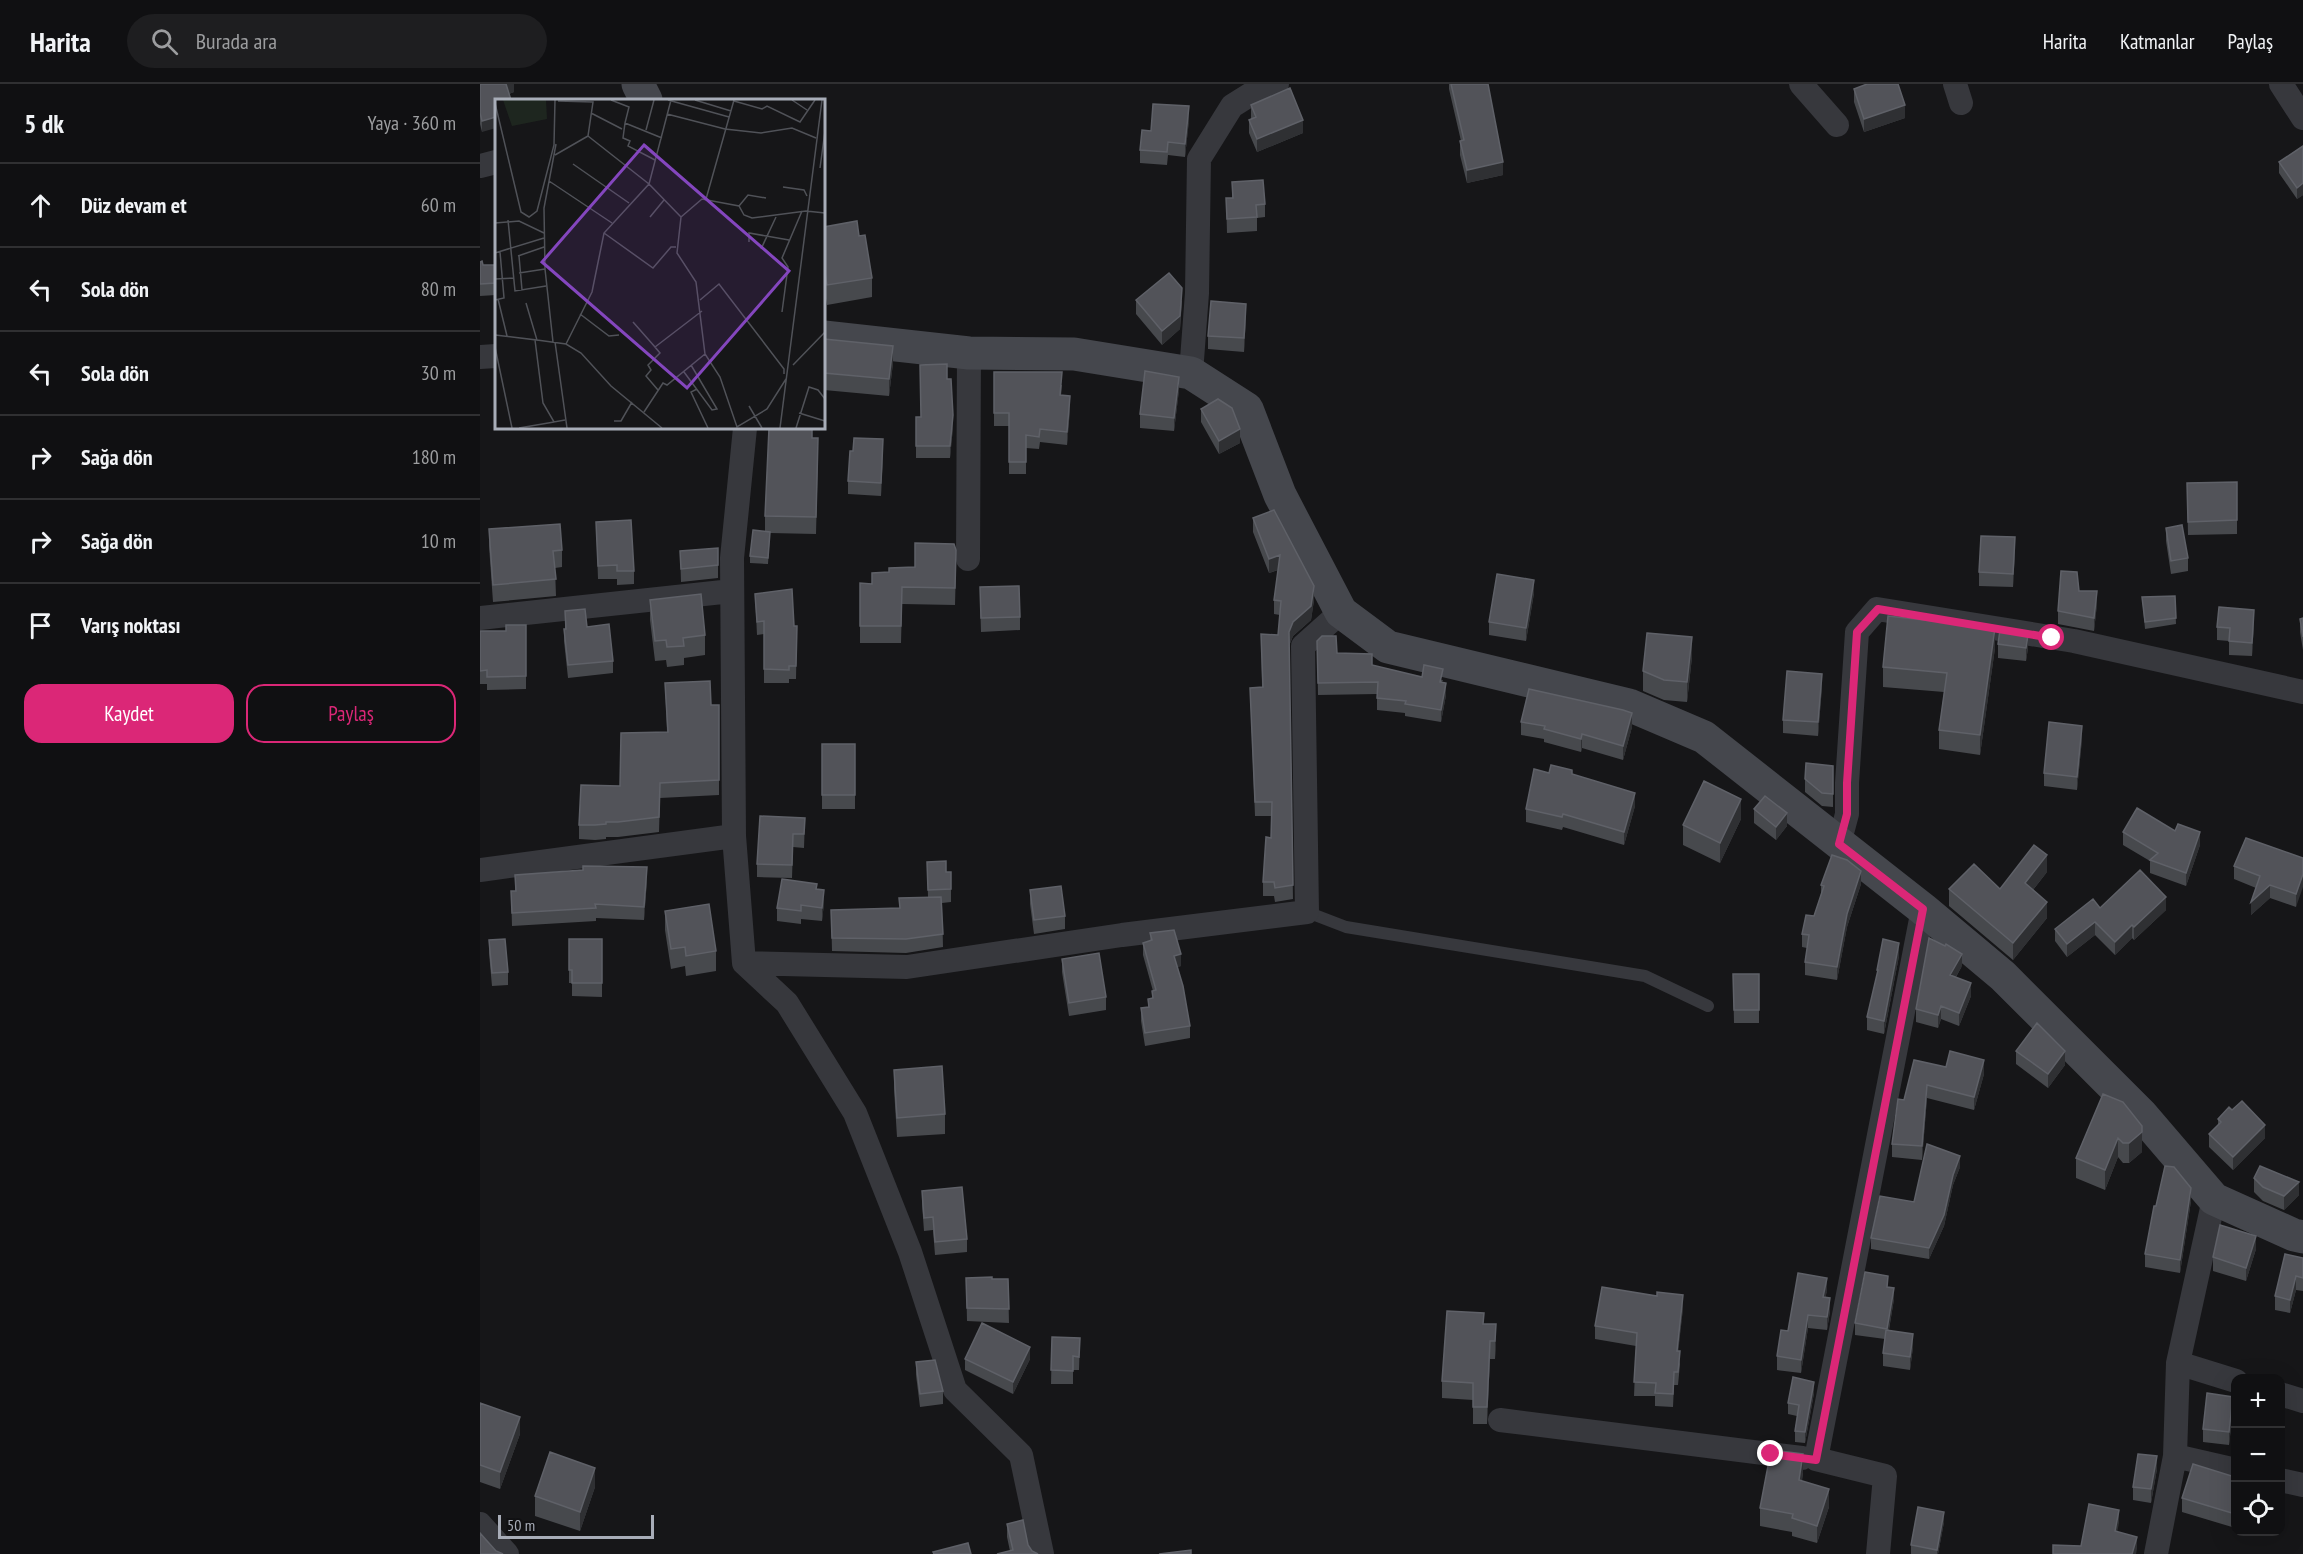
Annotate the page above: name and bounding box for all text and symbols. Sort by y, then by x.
search box [127,14,547,68]
text: Harita [30,23,91,60]
icon: search [148,25,181,58]
text: Burada ara [196,27,277,55]
text: Harita [2043,28,2087,55]
text: Katmanlar [2120,28,2194,55]
text: Paylaş [2227,28,2273,55]
inset map [495,99,825,429]
text: 5 dk [24,107,64,140]
text: Yaya · 360 m [368,110,456,136]
icon: ahead [24,189,57,222]
text: Düz devam et [81,191,187,219]
text: 60 m [421,192,456,218]
icon: left [24,273,57,306]
text: Sola dön [81,275,149,303]
text: 80 m [421,276,456,302]
icon: left [24,357,57,390]
text: Sola dön [81,359,149,387]
text: 30 m [421,360,456,386]
icon: right [24,441,57,474]
text: Sağa dön [81,443,153,471]
text: 180 m [412,444,456,470]
icon: right [24,525,57,558]
text: Sağa dön [81,527,153,555]
text: 10 m [421,528,456,554]
icon: arrive [24,609,57,642]
text: Varış noktası [81,611,181,639]
route start [2038,624,2064,650]
button: Kaydet [24,684,234,743]
button: Paylaş [246,684,456,743]
map controls [2231,1374,2285,1536]
button: + [2231,1374,2285,1428]
button: − [2231,1428,2285,1482]
route end [1757,1440,1783,1466]
button: locate [2231,1482,2285,1536]
scale bar [498,1512,654,1540]
text: 50 m [507,1515,535,1535]

